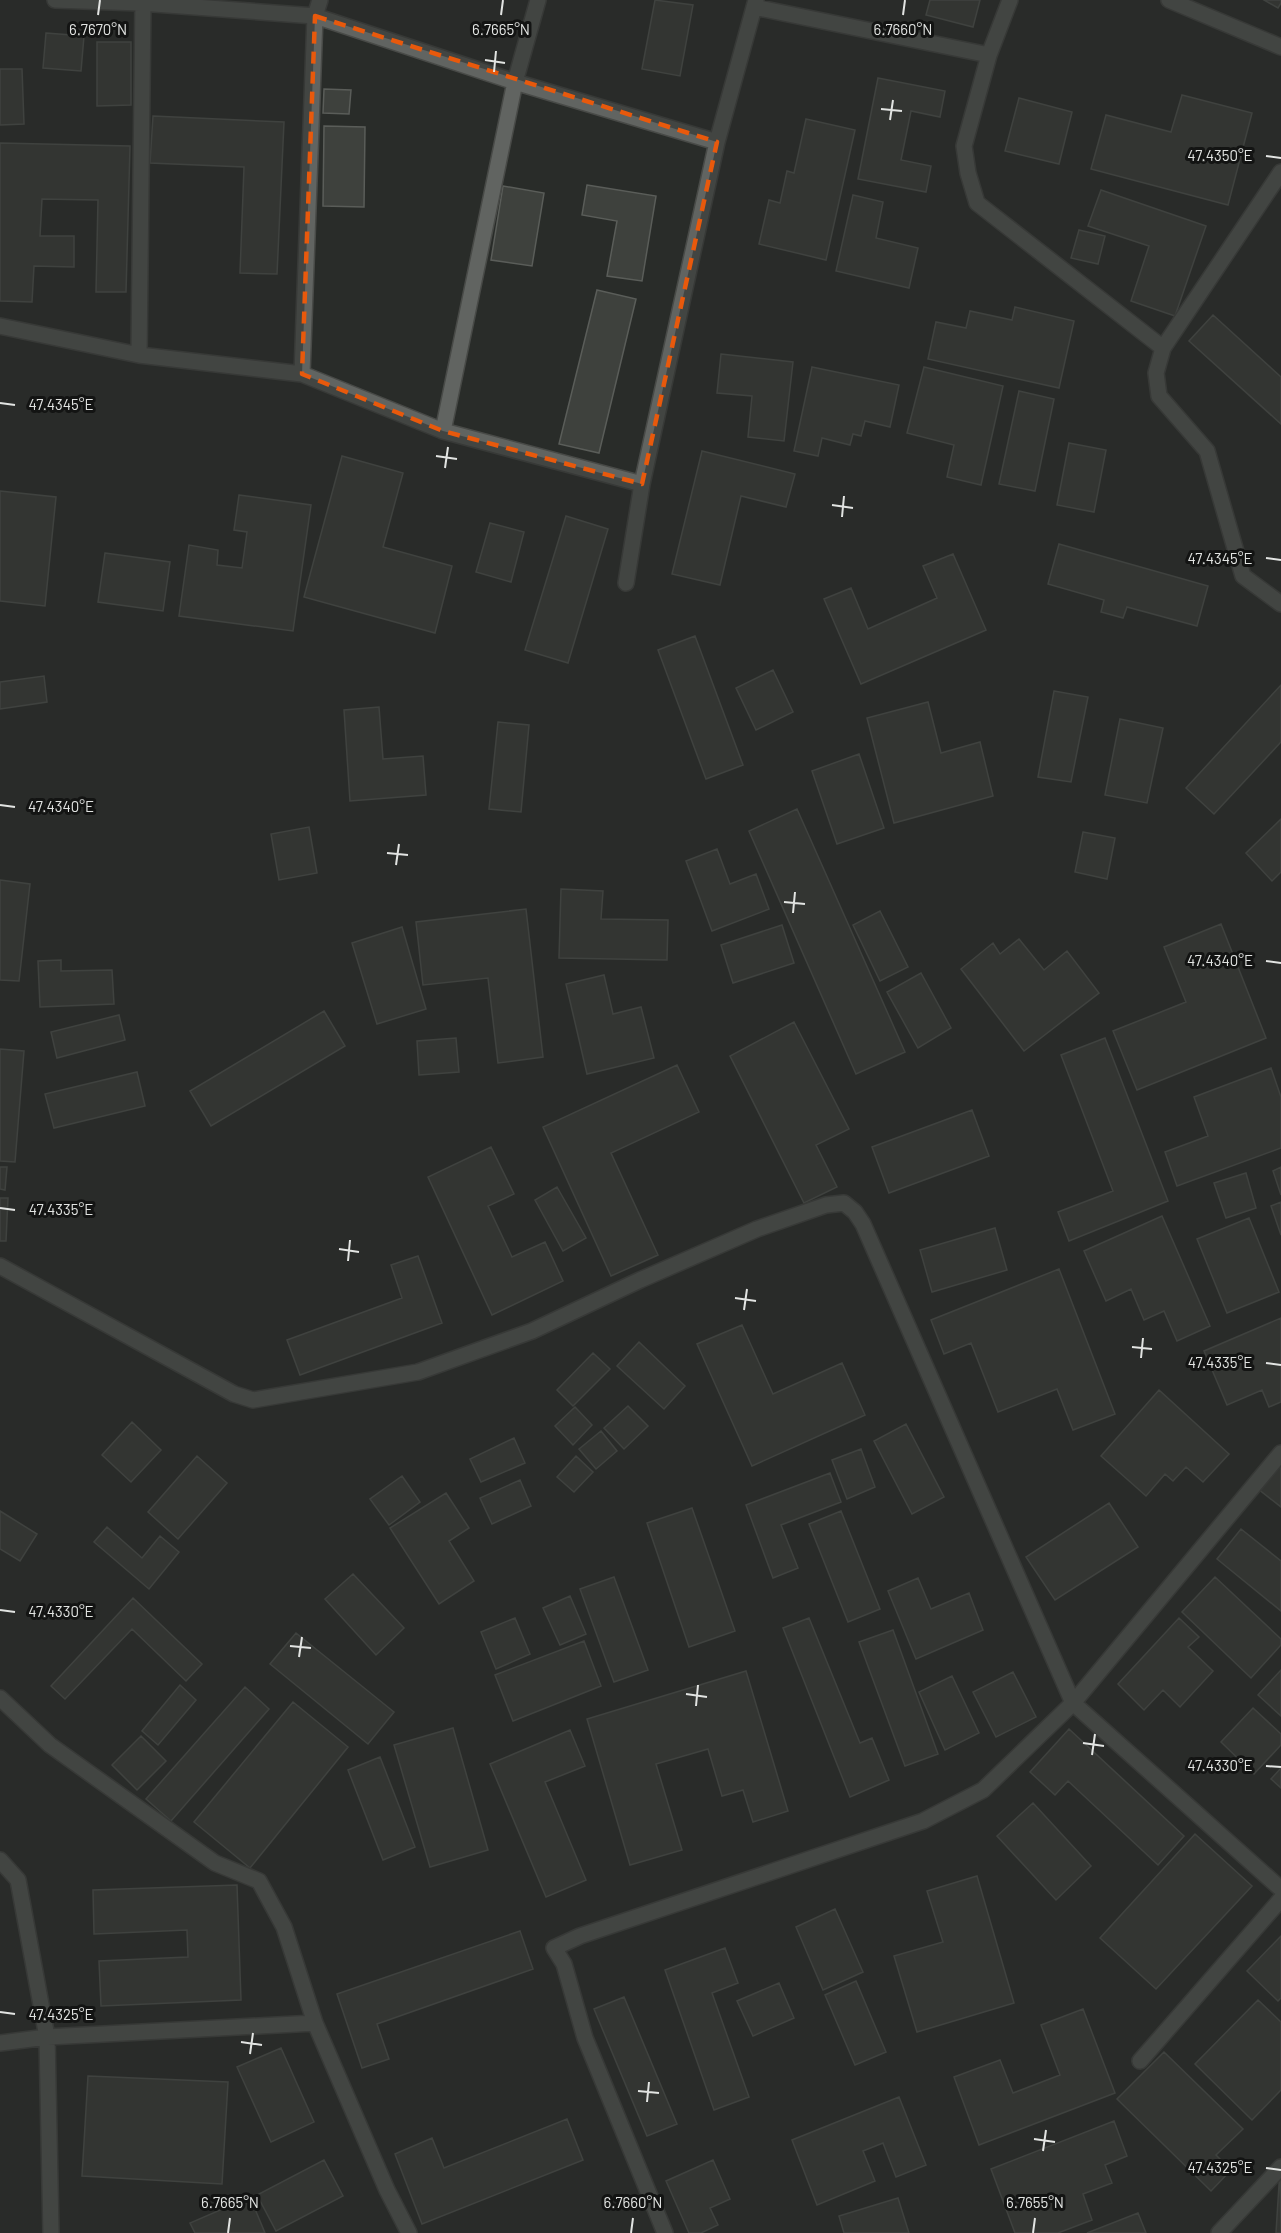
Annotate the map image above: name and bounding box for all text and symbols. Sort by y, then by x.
text: 6.7670°N [69,20,127,38]
text: 6.7665°N [472,20,530,38]
text: 6.7660°N [874,20,932,38]
text: 47.4350°E [1187,146,1253,164]
text: 47.4345°E [28,395,94,413]
text: 47.4345°E [1187,549,1253,567]
text: 47.4340°E [28,797,94,815]
text: 47.4340°E [1187,951,1253,969]
text: 47.4335°E [29,1200,93,1218]
text: 47.4335°E [1188,1353,1252,1371]
text: 47.4330°E [28,1602,94,1620]
text: 47.4330°E [1187,1756,1253,1774]
text: 47.4325°E [29,2005,93,2023]
text: 47.4325°E [1188,2158,1252,2176]
text: 6.7665°N [201,2193,259,2211]
text: 6.7660°N [604,2193,662,2211]
text: 6.7655°N [1006,2193,1064,2211]

